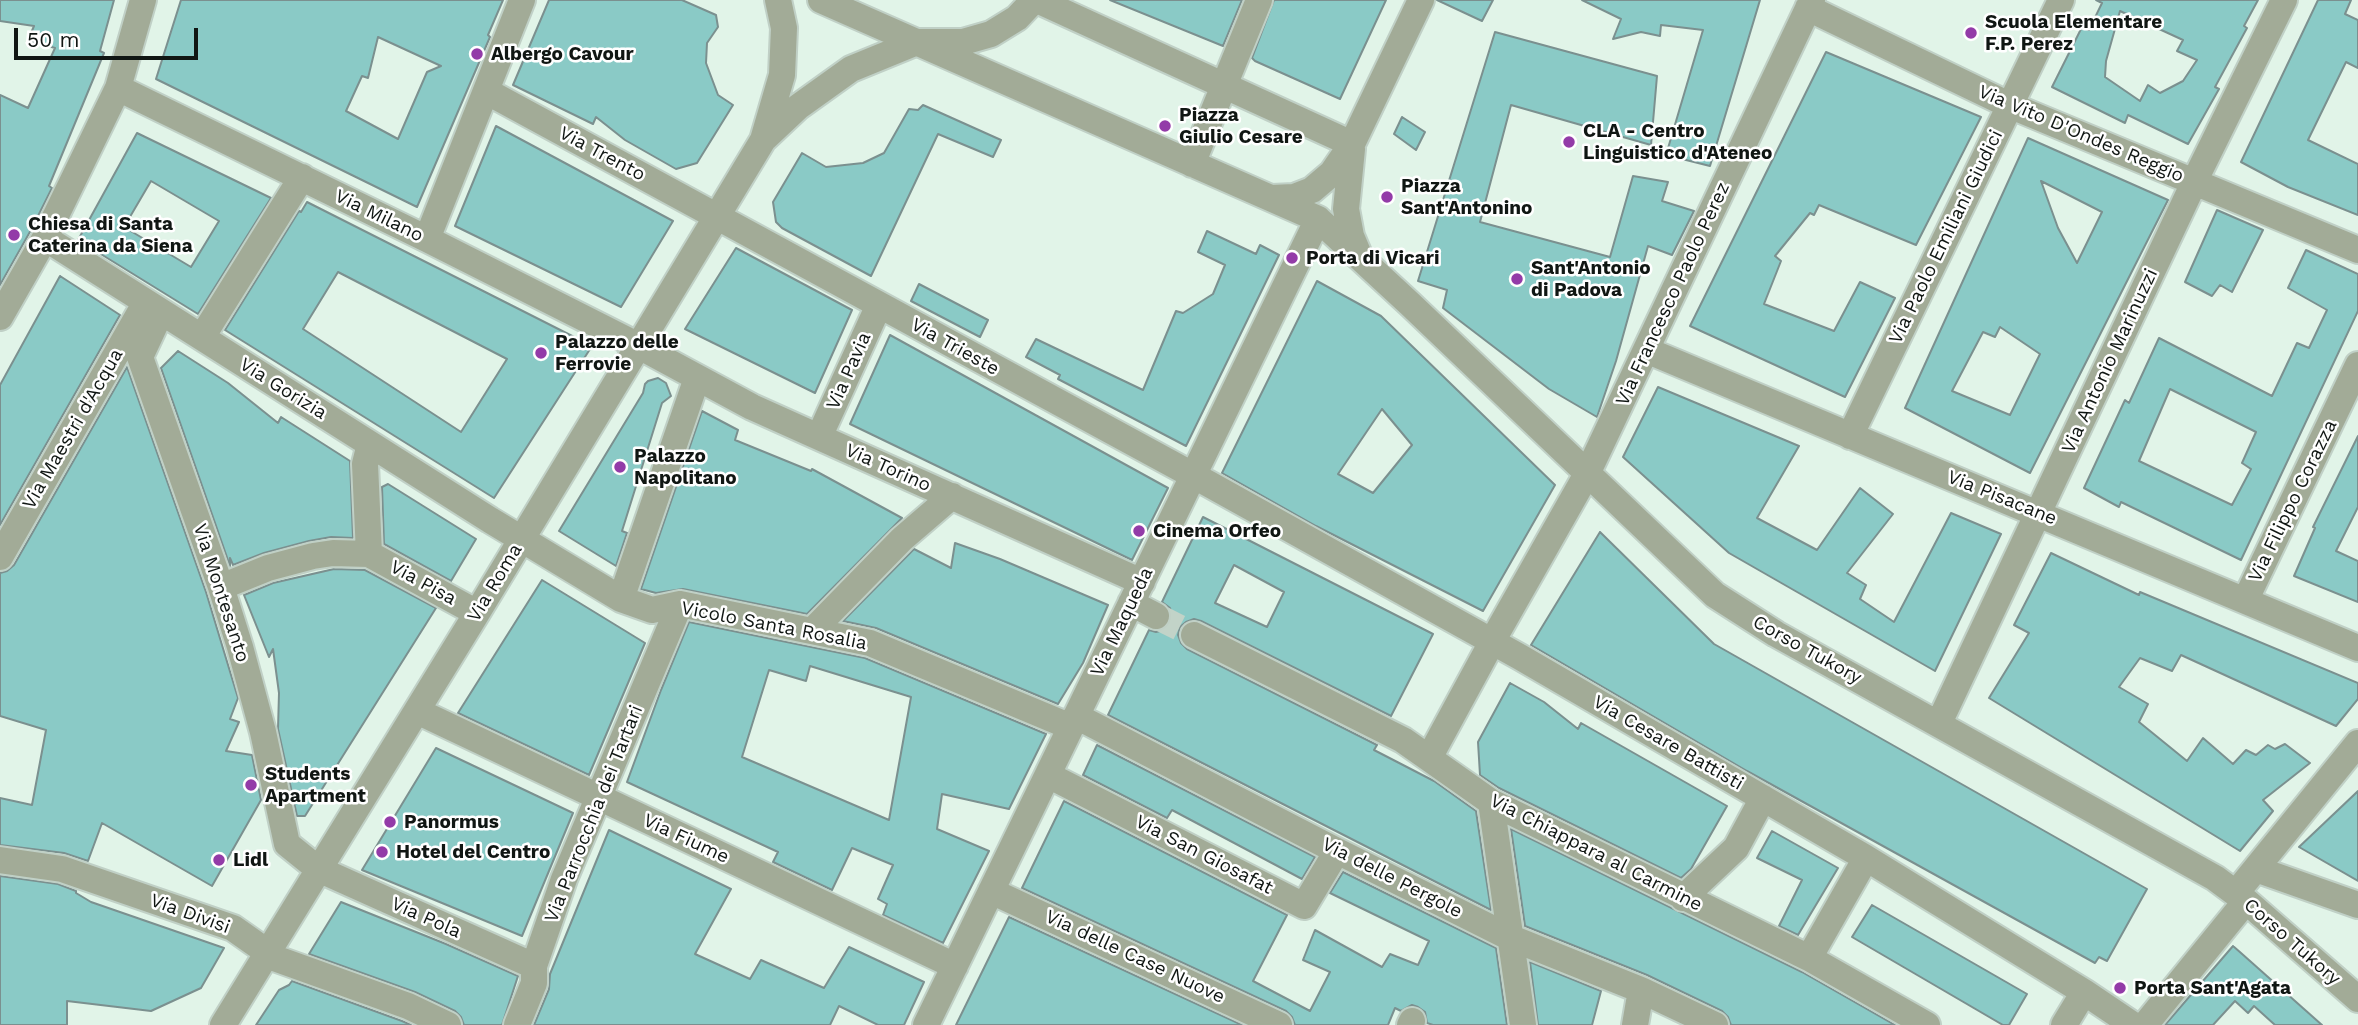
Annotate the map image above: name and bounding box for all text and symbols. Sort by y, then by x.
place label: Scuola Elementare F.P. Perez [1985,11,2162,55]
scale bar [18,14,201,58]
marker: Scuola Elementare F.P. Perez [1963,25,1979,41]
text: 50 m [27,27,79,52]
place label: Albergo Cavour [491,43,634,65]
marker: Albergo Cavour [469,46,485,62]
street label: Via Vito D'Ondes Reggio [1975,80,2187,188]
place label: Piazza Giulio Cesare [1179,104,1303,148]
marker: Piazza Giulio Cesare [1157,118,1173,134]
place label: CLA - Centro Linguistico d'Ateneo [1583,120,1772,164]
street label: Via Trento [555,122,649,186]
street label: Via Paolo Emiliani Giudici [1884,126,2008,348]
marker: CLA - Centro Linguistico d'Ateneo [1561,134,1577,150]
place label: Piazza Sant'Antonino [1401,175,1532,219]
street label: Via Francesco Paolo Perez [1611,179,1735,409]
street label: Via Milano [331,185,427,247]
marker: Piazza Sant'Antonino [1379,189,1395,205]
place label: Chiesa di Santa Caterina da Siena [28,213,193,257]
marker: Chiesa di Santa Caterina da Siena [6,227,22,243]
place label: Porta di Vicari [1306,247,1439,269]
marker: Porta di Vicari [1284,250,1300,266]
place label: Sant'Antonio di Padova [1531,257,1651,301]
street label: Via Antonio Marinuzzi [2057,265,2163,457]
marker: Sant'Antonio di Padova [1509,271,1525,287]
street label: Via Trieste [907,313,1003,381]
street label: Via Pavia [822,329,876,413]
place label: Palazzo delle Ferrovie [555,331,679,375]
street label: Via Maestri d'Acqua [18,345,128,513]
marker: Palazzo delle Ferrovie [533,345,549,361]
street label: Via Gorizia [235,353,331,425]
street label: Via Filippo Corazza [2244,416,2342,586]
street label: Via Torino [842,439,934,497]
place label: Palazzo Napolitano [634,445,737,489]
marker: Palazzo Napolitano [612,459,628,475]
street label: Via Pisacane [1944,466,2060,530]
place label: Cinema Orfeo [1153,520,1281,542]
street label: Via Montesanto [188,521,254,665]
marker: Cinema Orfeo [1131,523,1147,539]
street label: Via Roma [463,540,527,626]
street label: Via Pisa [386,556,460,610]
street label: Via Maqueda [1086,564,1158,680]
street label: Vicolo Santa Rosalia [679,597,869,655]
street label: Corso Tukory [1749,611,1865,689]
street label: Via Cesare Battisti [1589,691,1747,795]
street label: Via Parrocchia dei Tartari [540,702,648,926]
place label: Students Apartment [265,763,366,807]
marker: Students Apartment [243,777,259,793]
street label: Via Chiappara al Carmine [1486,790,1706,916]
street label: Via Fiume [639,809,733,869]
street label: Via San Giosafat [1131,810,1277,900]
place label: Panormus [404,811,499,833]
marker: Panormus [382,814,398,830]
street label: Via delle Pergole [1318,833,1466,923]
place label: Hotel del Centro [396,841,550,863]
marker: Hotel del Centro [374,844,390,860]
place label: Lidl [233,849,268,871]
marker: Lidl [211,852,227,868]
street label: Via Divisi [147,889,233,939]
street label: Via Pola [388,893,464,943]
street label: Corso Tukory [2239,894,2345,990]
street label: Via delle Case Nuove [1042,905,1228,1009]
place label: Porta Sant'Agata [2134,977,2291,999]
marker: Porta Sant'Agata [2112,980,2128,996]

